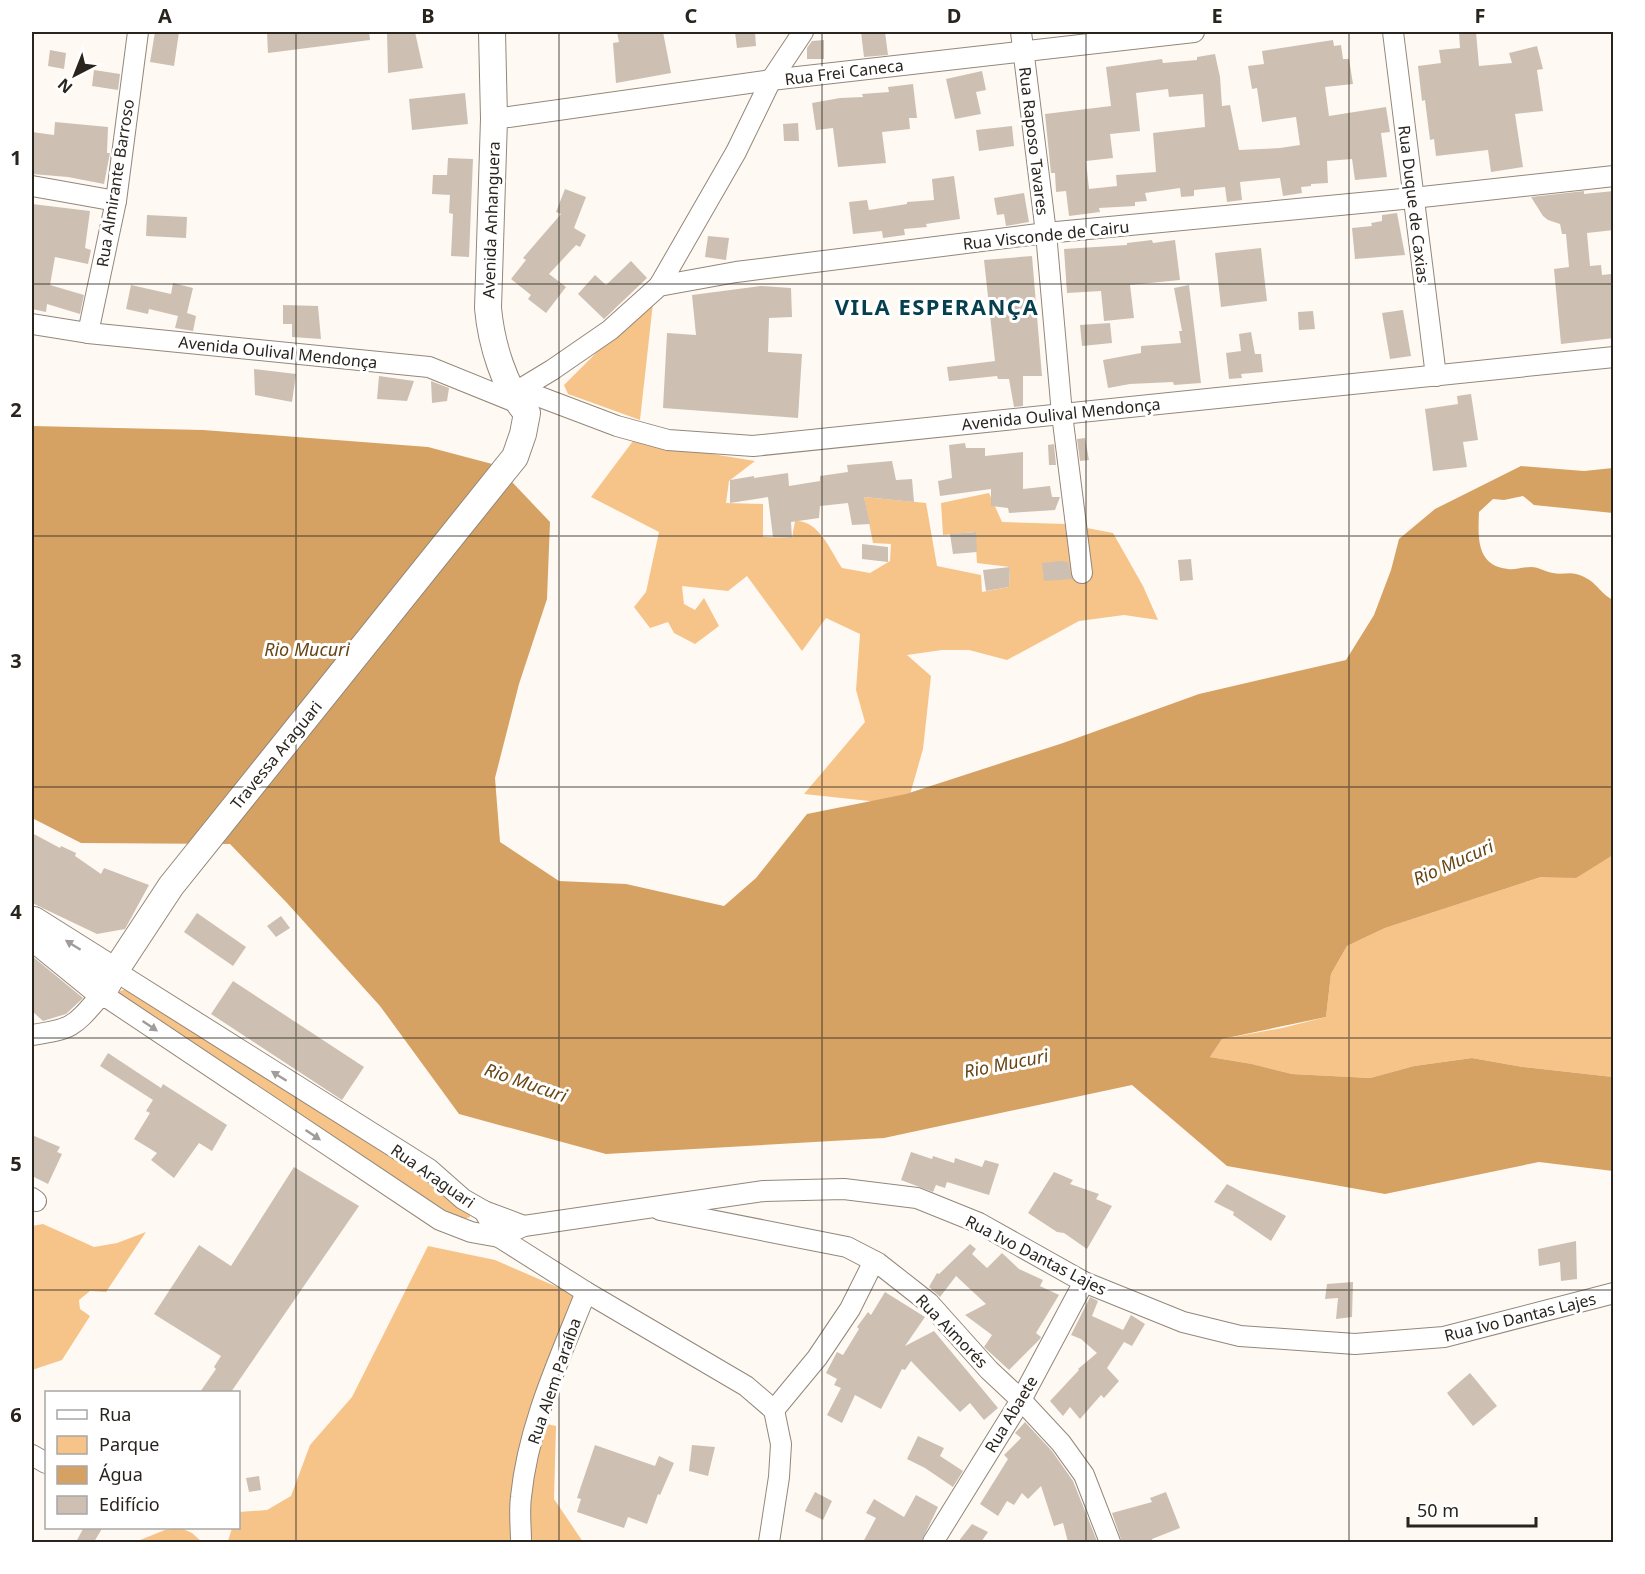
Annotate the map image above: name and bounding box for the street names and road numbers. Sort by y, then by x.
street label: Rua Frei Caneca [783,54,905,90]
street label: Rua Raposo Tavares [1014,65,1054,217]
street label: Rua Almirante Barroso [91,97,139,269]
street label: Rua Duque de Caxias [1393,124,1435,284]
street label: Avenida Anhanguera [477,141,505,299]
street label: Rua Visconde de Cairu [962,215,1130,255]
street label: Avenida Oulival Mendonça [177,331,379,373]
street label: Avenida Oulival Mendonça [960,393,1162,435]
street label: Travessa Araguari [225,696,327,814]
street label: Rua Araguari [387,1139,479,1213]
street label: Rua Ivo Dantas Lajes [962,1210,1110,1300]
street label: Rua Ivo Dantas Lajes [1442,1287,1598,1347]
street label: Rua Aimorés [911,1289,993,1373]
street label: Rua Alem Paraíba [522,1315,586,1447]
street label: Rua Abaete [979,1372,1043,1456]

